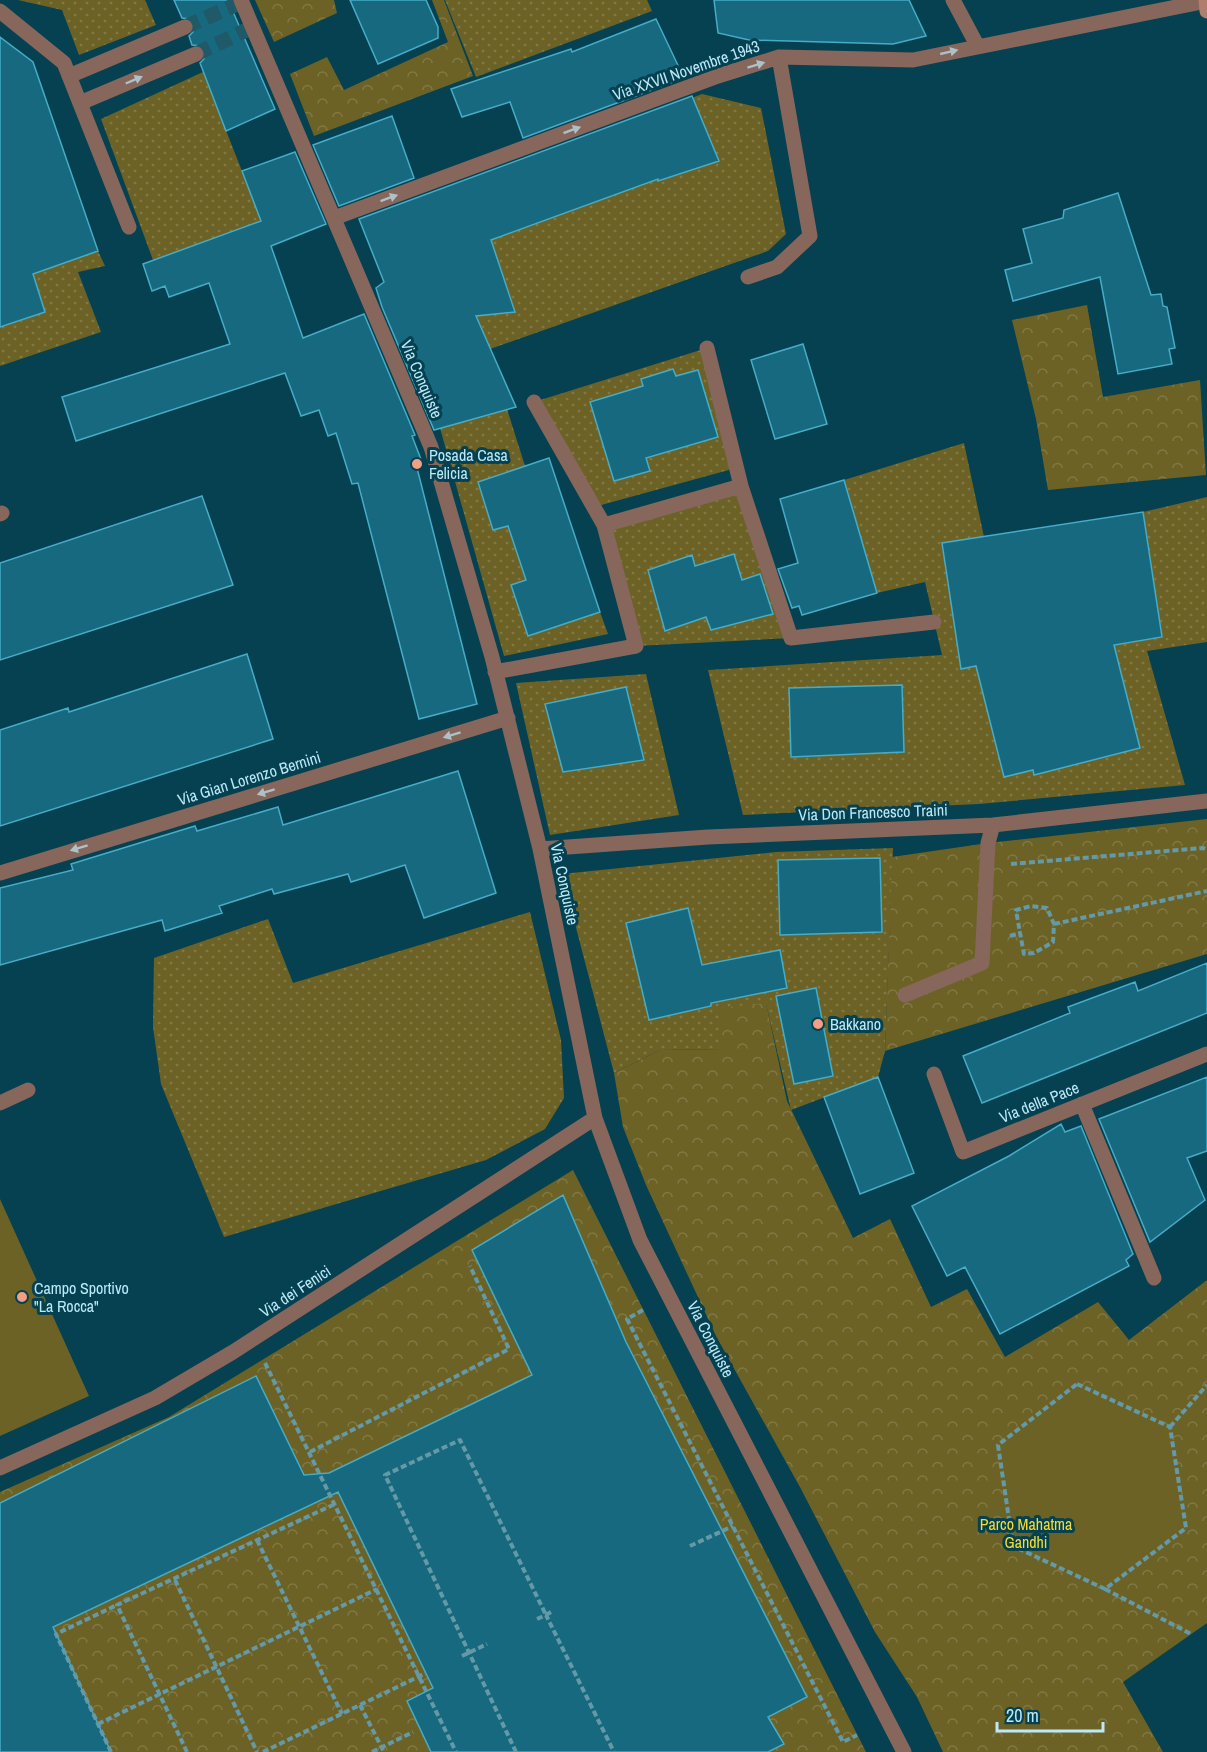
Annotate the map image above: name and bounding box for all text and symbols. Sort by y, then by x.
street label: Via XXVII Novembre 1943 [610,35,762,105]
one-way arrow [940,46,958,56]
one-way arrow [747,60,765,69]
one-way arrow [125,75,143,85]
one-way arrow [563,125,581,134]
one-way arrow [380,192,398,202]
street label: Via Conquiste [396,337,448,421]
place label: Posada Casa Felicia [429,444,508,484]
marker: Posada Casa Felicia [410,457,424,471]
one-way arrow [443,731,461,740]
street label: Via Gian Lorenzo Bernini [175,746,323,810]
one-way arrow [257,788,275,797]
street label: Via Don Francesco Traini [798,798,948,826]
street label: Via Conquiste [546,841,584,927]
one-way arrow [70,844,88,854]
place label: Bakkano [830,1013,881,1035]
marker: Bakkano [811,1017,825,1031]
street label: Via della Pace [996,1076,1082,1128]
street label: Via dei Fenici [255,1260,335,1322]
place label: Campo Sportivo "La Rocca" [34,1277,129,1317]
marker: Campo Sportivo "La Rocca" [15,1290,29,1304]
street label: Via Conquiste [682,1297,740,1381]
park label: Parco Mahatma Gandhi [980,1513,1073,1553]
scale bar [997,1695,1104,1733]
text: 20 m [1006,1703,1039,1728]

